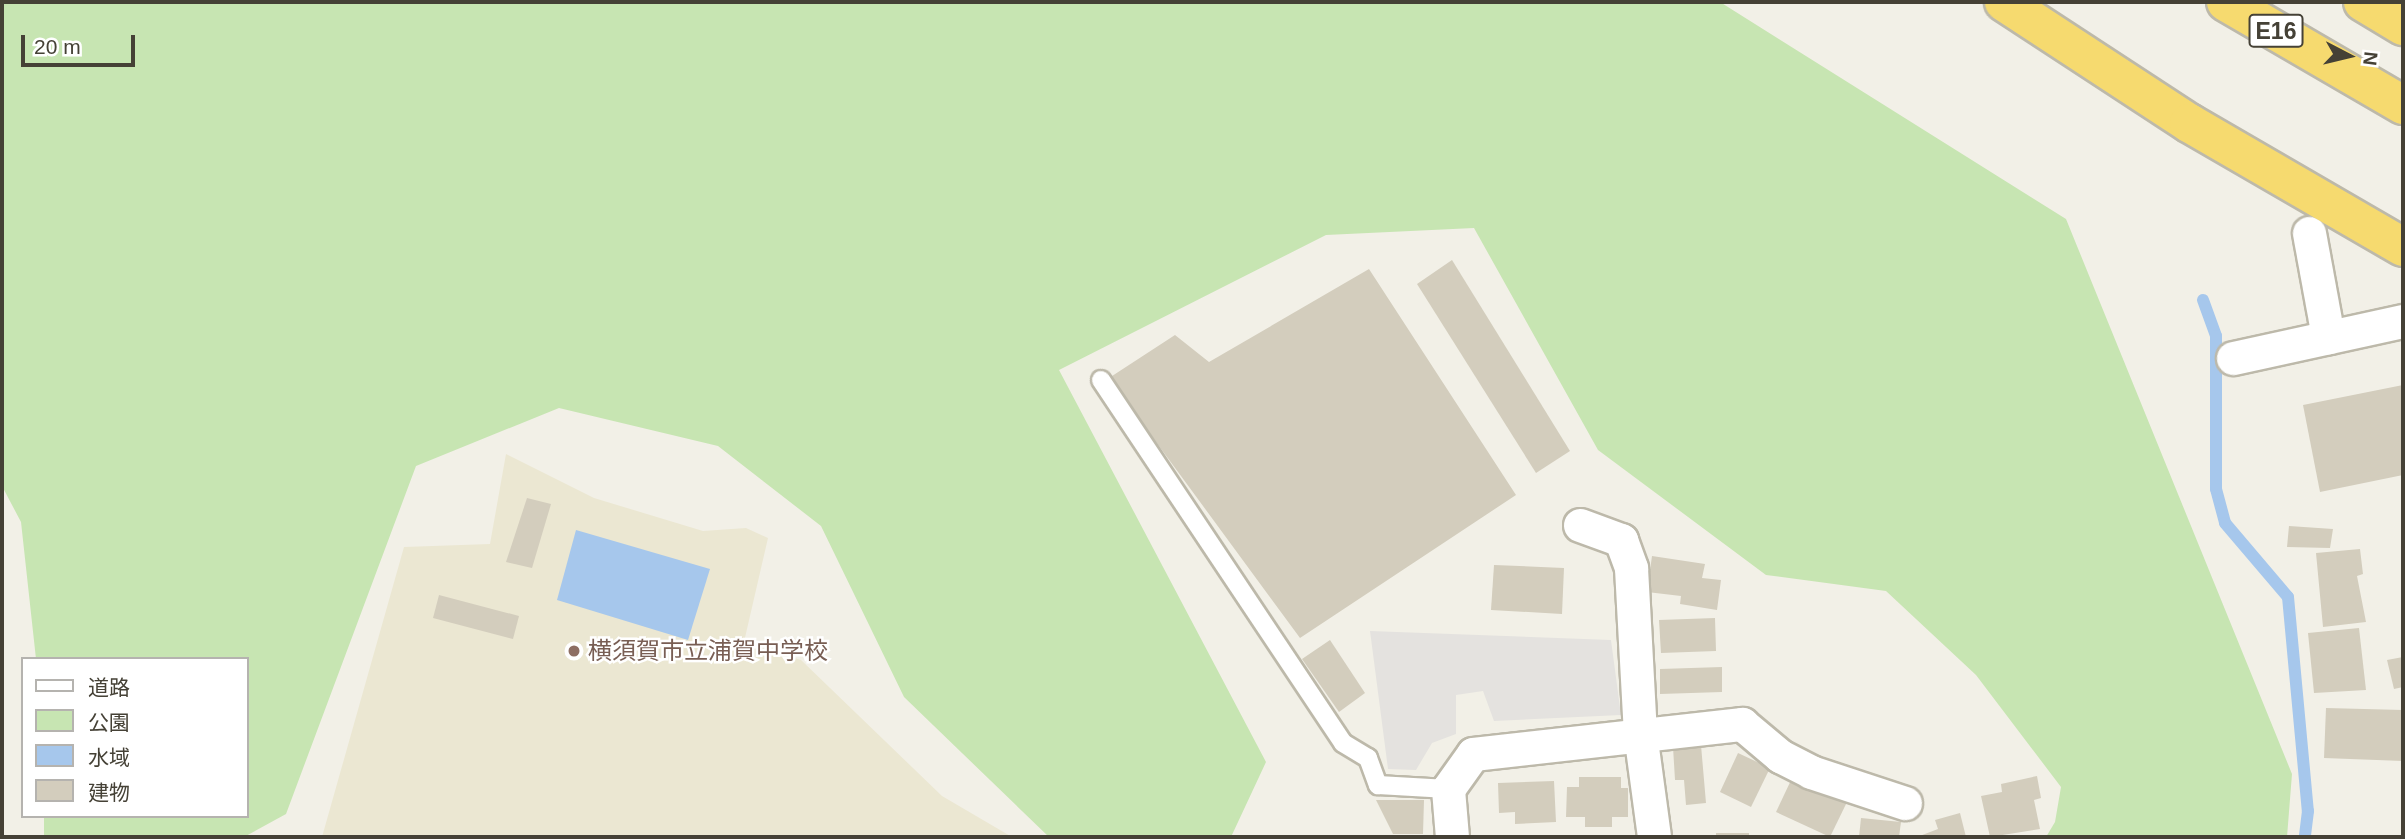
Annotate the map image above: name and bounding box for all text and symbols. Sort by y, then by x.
road number: E16 [2248,12,2304,50]
scale bar [24,21,138,65]
north arrow [2314,21,2384,91]
text: 20 m [34,35,81,58]
text: N [2359,51,2382,67]
place label: 横須賀市立浦賀中学校 [588,637,828,665]
marker: 横須賀市立浦賀中学校 [566,643,582,659]
legend [21,657,248,818]
text: 道路 [88,676,130,699]
text: 公園 [88,711,130,734]
text: 水域 [88,746,130,769]
text: 建物 [88,781,130,804]

